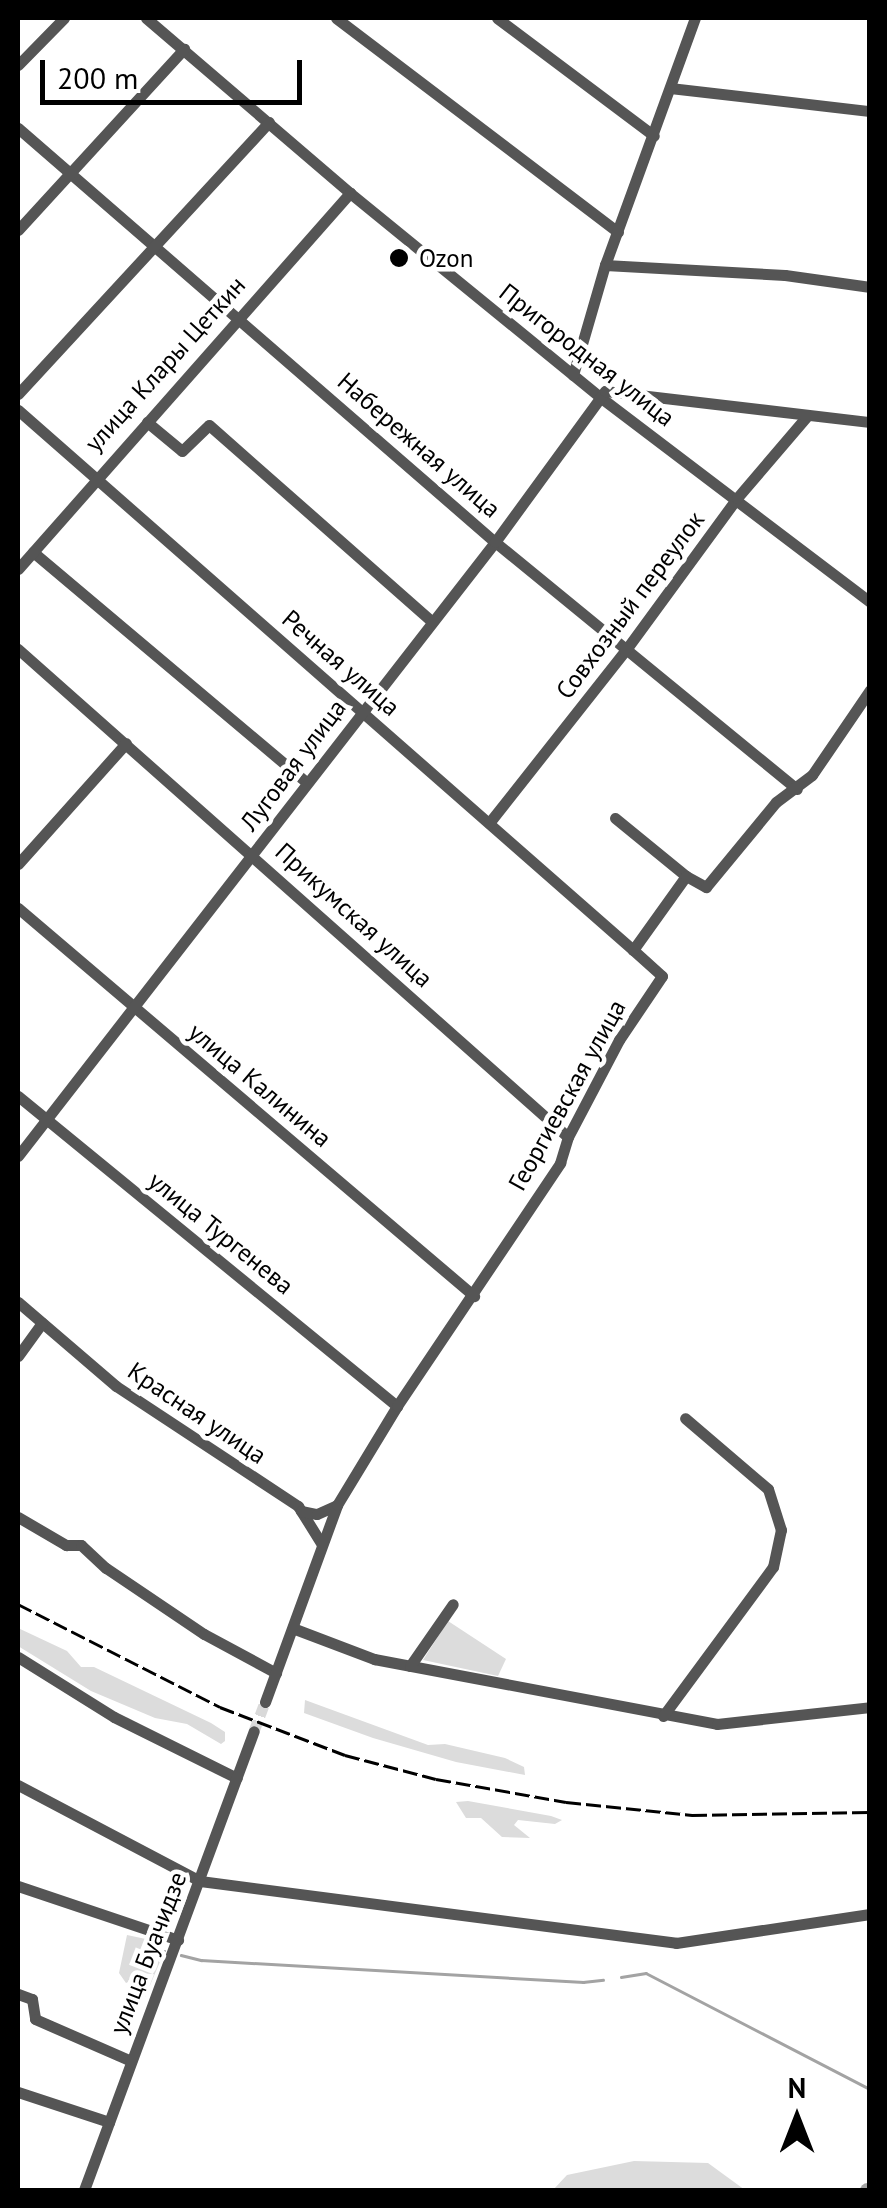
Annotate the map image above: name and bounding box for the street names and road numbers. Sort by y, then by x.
street label: улица Клары Цеткин [78,270,252,458]
street label: Пригородная улица [493,277,681,433]
street label: Набережная улица [331,366,507,524]
street label: Совхозный переулок [550,505,710,705]
street label: Речная улица [276,604,406,722]
street label: Луговая улица [234,693,352,837]
street label: Прикумская улица [269,837,439,993]
street label: Георгиевская улица [502,994,632,1196]
street label: улица Калинина [182,1017,338,1153]
street label: улица Тургенева [142,1165,300,1301]
street label: Красная улица [122,1356,272,1470]
street label: улица Буачидзе [103,1868,193,2038]

